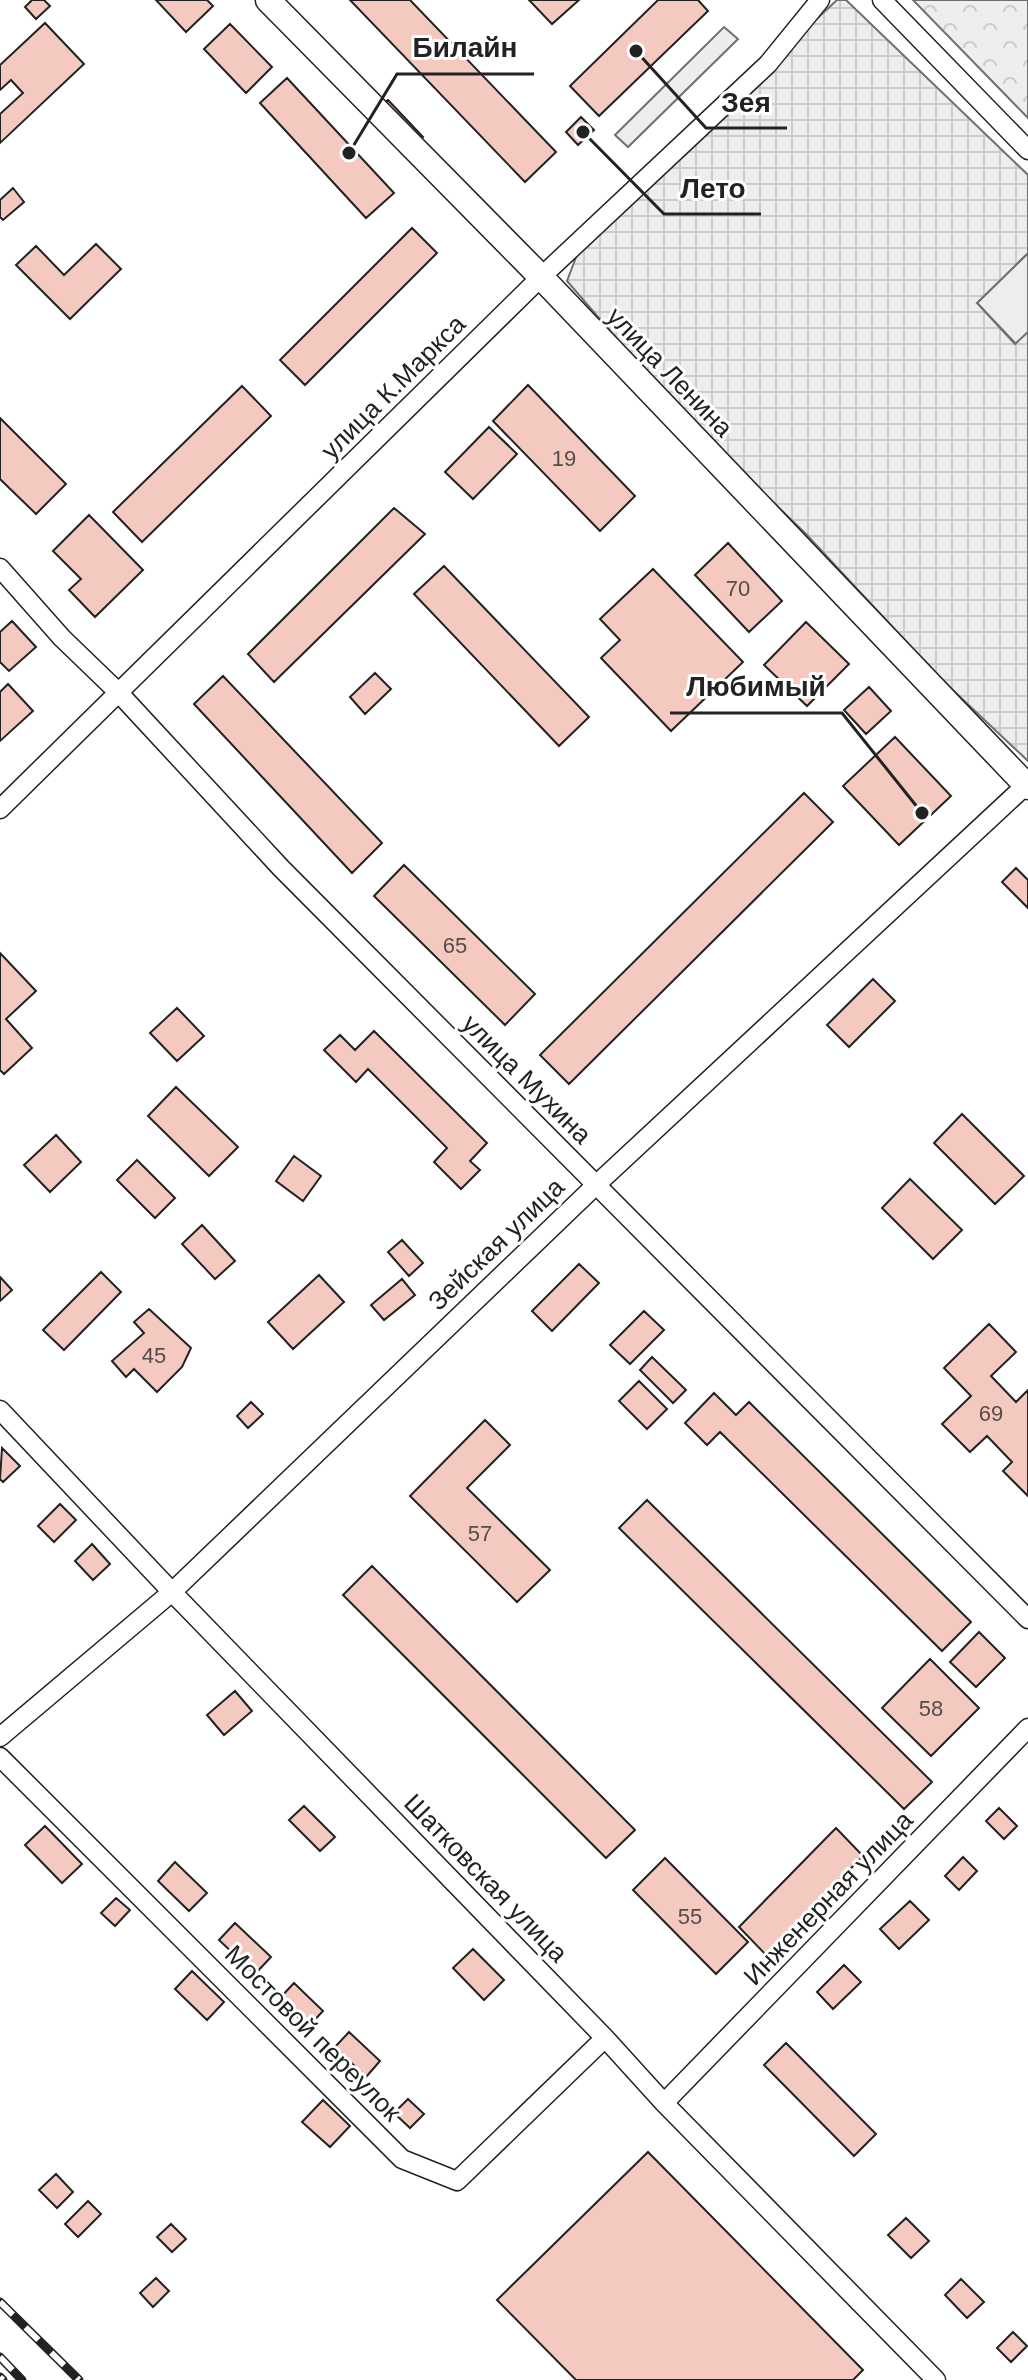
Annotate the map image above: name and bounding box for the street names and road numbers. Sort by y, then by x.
street label: улица Ленина [601,301,739,443]
street label: улица К.Маркса [315,308,472,465]
street label: улица Мухина [456,1008,598,1150]
street label: Зейская улица [422,1171,570,1316]
street label: Шатковская улица [398,1788,574,1968]
street label: Инженерная улица [737,1805,919,1991]
street label: Мостовой переулок [219,1939,408,2128]

